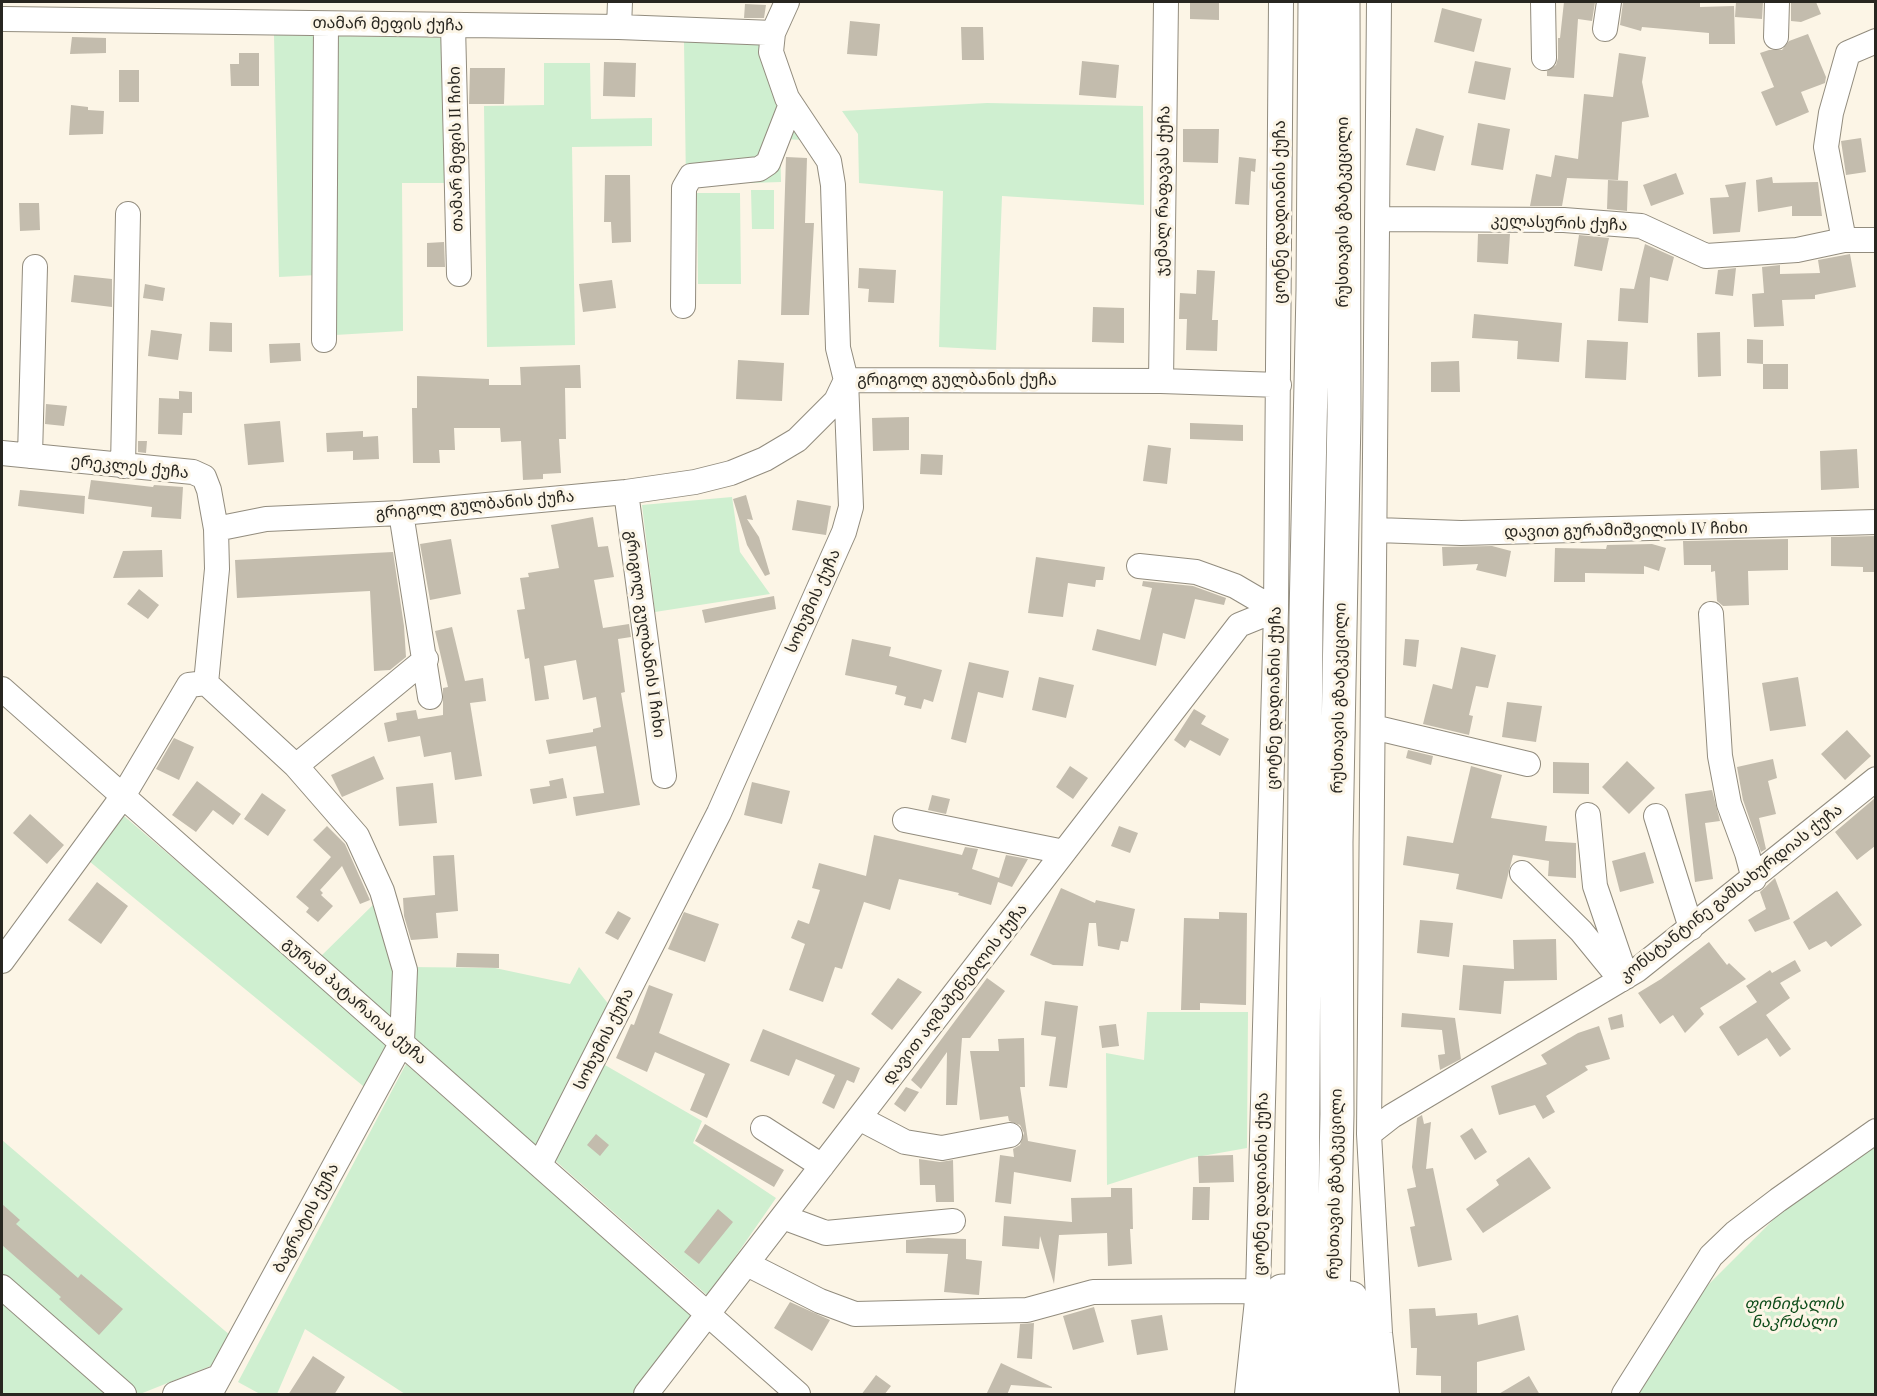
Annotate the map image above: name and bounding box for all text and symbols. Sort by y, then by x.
street label: თამარ მეფის ქუჩა [312,13,464,35]
street label: თამარ მეფის II ჩიხი [445,66,467,232]
street label: ჯემალ რაფავას ქუჩა [1152,105,1174,277]
street label: რუსთავის გზატკეცილი [1333,117,1353,307]
street label: ცოტნე დადიანის ქუჩა [1270,120,1290,304]
street label: კელასურის ქუჩა [1490,211,1628,235]
street label: გრიგოლ გულბანის ქუჩა [857,370,1057,390]
street label: ერეკლეს ქუჩა [70,451,190,483]
street label: გრიგოლ გულბანის ქუჩა [375,487,575,523]
street label: დავით გურამიშვილის IV ჩიხი [1504,518,1748,542]
street label: გრიგოლ გულბანის I ჩიხი [621,529,669,739]
street label: სოხუმის ქუჩა [782,546,844,656]
street label: რუსთავის გზატკეცილი [1328,602,1350,794]
street label: ცოტნე დადიანის ქუჩა [1263,606,1285,790]
street label: კონსტანტინე გამსახურდიას ქუჩა [1616,800,1846,986]
street label: დავით აღმაშენებლის ქუჩა [878,900,1032,1088]
street label: გურამ პატარაიას ქუჩა [279,933,431,1069]
street label: სოხუმის ქუჩა [570,985,638,1093]
street label: რუსთავის გზატკეცილი [1324,1088,1346,1280]
street label: ცოტნე დადიანის ქუჩა [1250,1092,1272,1276]
street label: ბაგრატის ქუჩა [269,1160,343,1276]
park label: ფონიჭალის ნაკრძალი [1744,1294,1844,1332]

